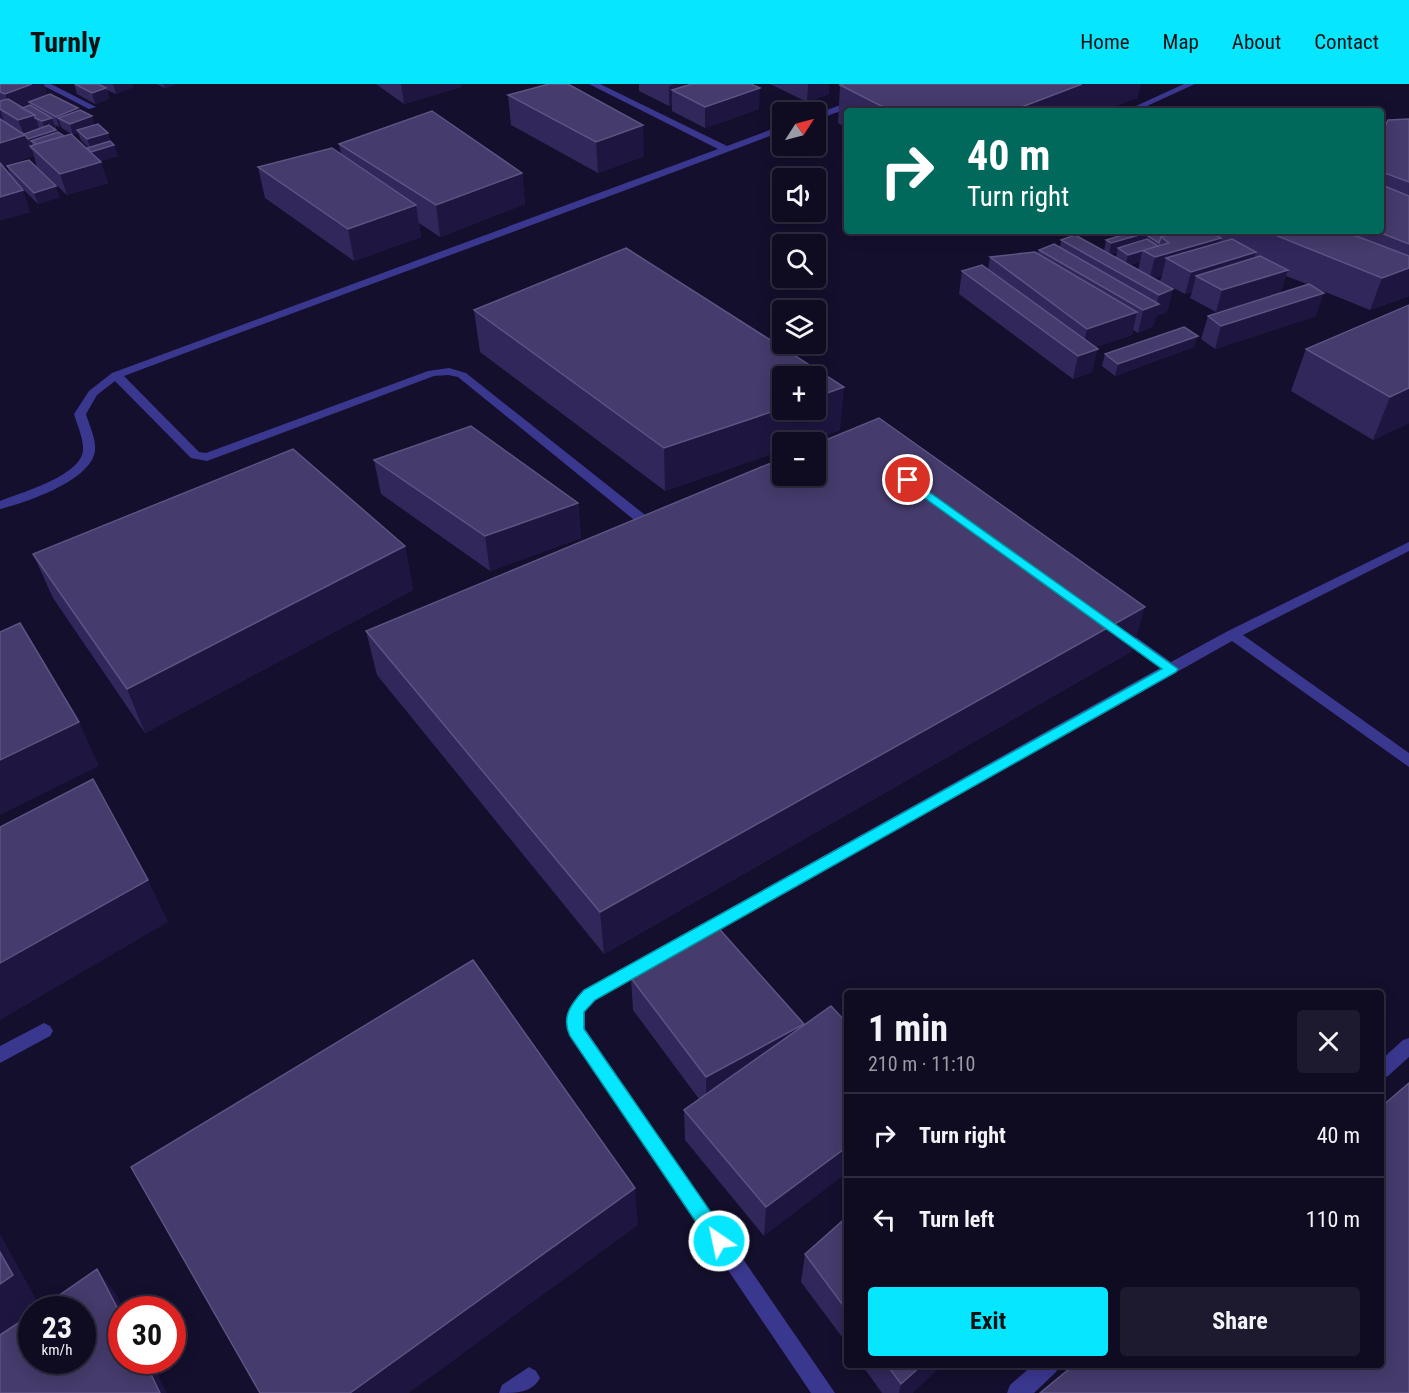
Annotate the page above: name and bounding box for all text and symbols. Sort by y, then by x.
text: Turnly [30,26,101,59]
text: Home [1080,30,1130,54]
text: Map [1163,30,1199,54]
text: About [1232,30,1281,54]
text: Contact [1314,30,1379,54]
north arrow [772,102,826,156]
map controls [772,102,826,486]
text: 40 m [967,131,1050,180]
icon: right [868,132,946,210]
button: sound [772,168,826,222]
text: Turn right [967,181,1069,213]
button: search [772,234,826,288]
button: layers [772,300,826,354]
button: + [772,366,826,420]
button: − [772,432,826,486]
pin [882,454,933,505]
icon: arrive [891,463,924,496]
text: 1 min [868,1008,948,1050]
button: close [1297,1010,1360,1073]
text: 210 m · 11:10 [868,1052,975,1076]
icon: right [868,1119,901,1152]
text: Turn right [919,1123,1006,1148]
text: 40 m [1317,1123,1360,1148]
icon: left [868,1203,901,1236]
text: Turn left [919,1207,994,1232]
text: 110 m [1306,1207,1360,1232]
position arrow [687,1209,751,1273]
button: Exit [868,1287,1108,1356]
button: Share [1120,1287,1360,1356]
speed limit sign: 30 [108,1296,186,1374]
text: 23 [42,1310,72,1345]
text: km/h [42,1341,72,1359]

